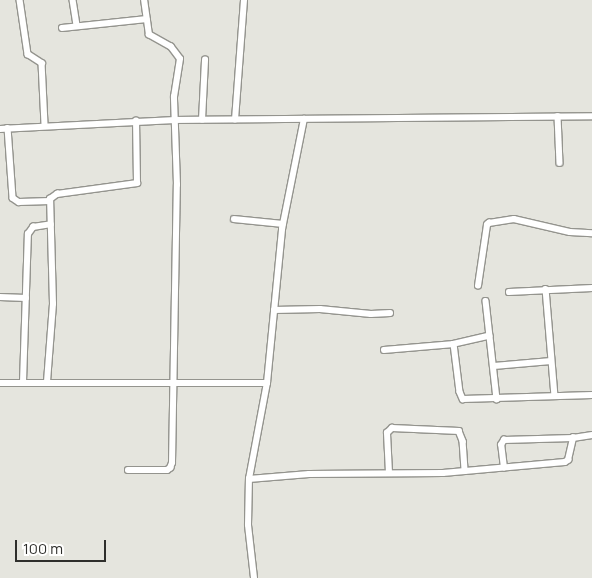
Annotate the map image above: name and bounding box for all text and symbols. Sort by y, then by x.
scale bar [18,530,109,562]
text: 100 m [23,538,63,559]

